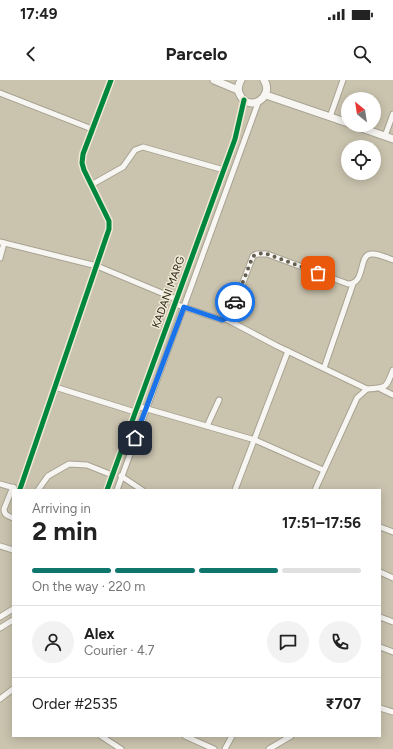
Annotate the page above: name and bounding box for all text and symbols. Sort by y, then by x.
text: 17:49 [20,5,57,23]
icon: back [20,43,42,65]
text: Parcelo [166,43,227,65]
icon: search [351,43,373,65]
north arrow [341,92,381,132]
map controls [341,92,381,180]
button: locate [341,140,381,180]
street label: KADANI MARG [149,255,187,330]
pin [301,256,335,290]
icon: bag [307,262,329,284]
courier [215,282,255,322]
icon: car [224,291,246,313]
pin [118,421,152,455]
icon: home [124,427,146,449]
text: Arriving in [32,501,91,516]
text: 17:51–17:56 [282,514,361,532]
text: 2 min [32,515,98,547]
text: On the way · 220 m [32,579,145,594]
button: person [32,621,74,663]
button: chat [267,621,309,663]
button: phone [319,621,361,663]
text: Alex [84,625,114,643]
text: Courier · 4.7 [84,643,155,658]
text: Order #2535 [32,695,118,713]
text: ₹707 [326,695,361,713]

